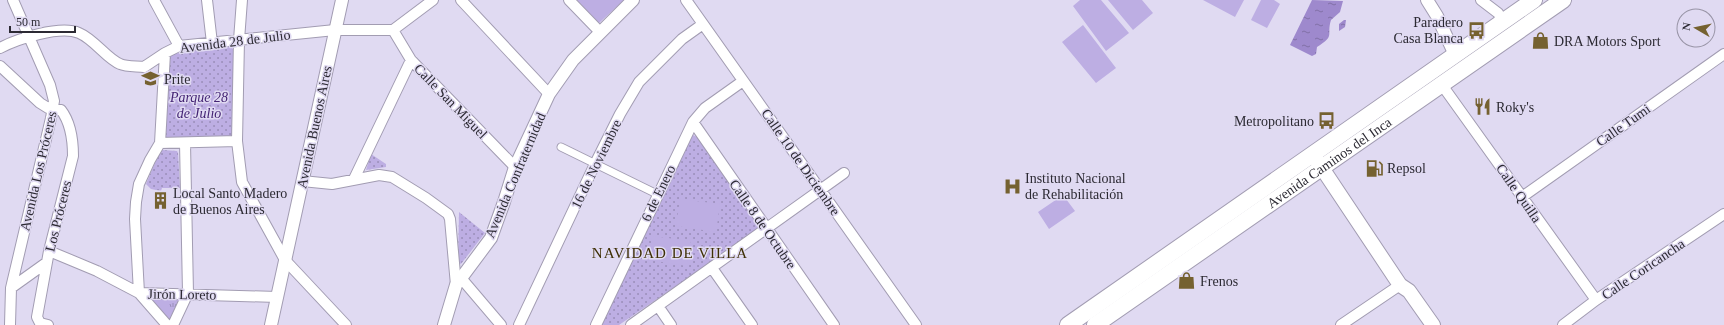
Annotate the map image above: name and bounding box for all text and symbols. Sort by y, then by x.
scale bar [10,8,75,34]
north arrow [1676,8,1716,48]
text: 50 m [16,15,41,29]
place label: Paradero Casa Blanca [1393,15,1464,46]
bus stop icon: Paradero Casa Blanca [1466,20,1486,40]
text: N [1680,22,1693,31]
street label: Avenida 28 de Julio [179,27,291,56]
shop icon: DRA Motors Sport [1531,31,1551,51]
place label: DRA Motors Sport [1554,34,1661,49]
street label: Calle San Miguel [411,61,490,142]
street label: Avenida Buenos Aires [294,64,335,190]
school or university icon: Prite [141,69,161,89]
place label: Prite [164,72,190,87]
park label: Parque 28 de Julio [169,90,228,121]
restaurant icon: Roky's [1473,97,1493,117]
place label: Roky's [1496,100,1534,115]
street label: Calle Tumi [1593,101,1653,150]
street label: Calle 10 de Diciembre [758,106,843,218]
street label: Avenida Los Próceres [16,109,60,233]
street label: Avenida Confraternidad [482,110,549,240]
bus stop icon: Metropolitano [1317,111,1337,131]
place label: Metropolitano [1234,114,1314,129]
street label: Avenida Caminos del Inca [1264,114,1395,211]
street label: 16 de Noviembre [568,117,624,211]
fuel station icon: Repsol [1364,158,1384,178]
place label: Repsol [1387,161,1426,176]
street label: Calle Quilla [1493,161,1545,226]
street label: 6 de Enero [638,163,678,224]
place label: Instituto Nacional de Rehabilitación [1025,171,1126,202]
hospital icon: Instituto Nacional de Rehabilitación [1002,176,1022,196]
street label: Calle 8 de Octubre [726,177,799,272]
street label: Los Próceres [41,179,75,253]
place label: Local Santo Madero de Buenos Aires [173,186,287,217]
building icon: Local Santo Madero de Buenos Aires [150,191,170,211]
street label: Calle Coricancha [1599,236,1688,303]
district label: NAVIDAD DE VILLA [592,245,748,261]
shop icon: Frenos [1177,271,1197,291]
place label: Frenos [1200,274,1238,289]
street label: Jirón Loreto [147,286,217,303]

